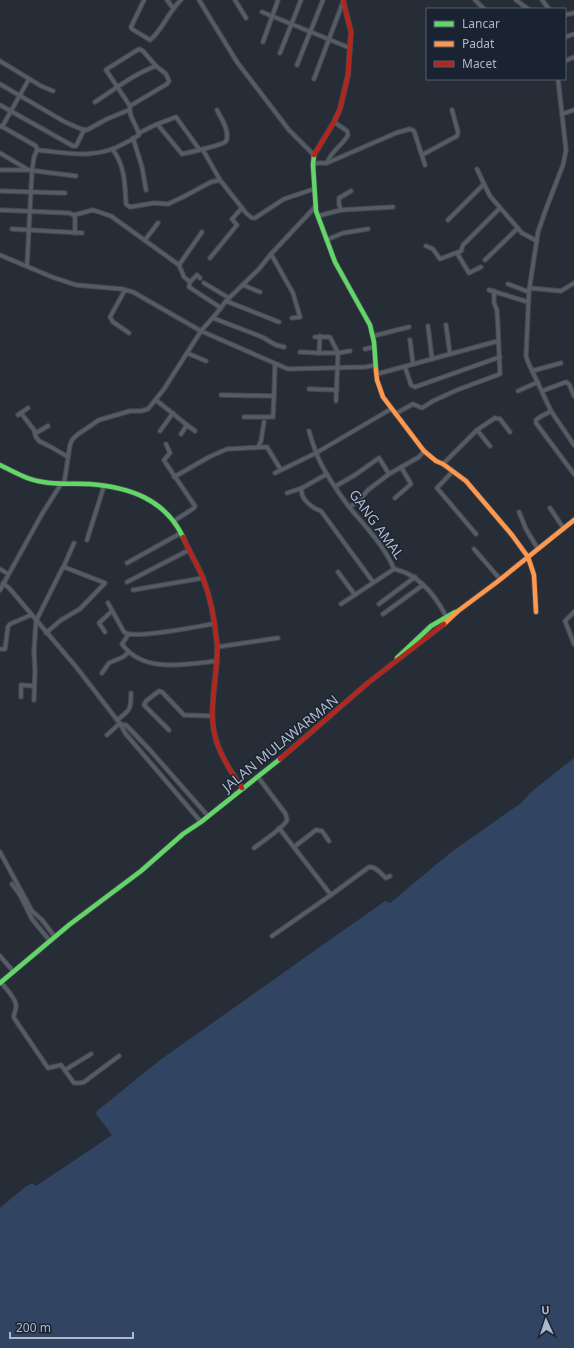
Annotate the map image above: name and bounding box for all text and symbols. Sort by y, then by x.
legend [426,8,566,80]
text: Lancar [462,15,500,32]
text: Padat [462,35,495,52]
text: Macet [462,55,497,72]
street label: GANG AMAL [345,485,409,563]
street label: JALAN MULAWARMAN [216,690,342,797]
north arrow [526,1300,566,1340]
text: U [541,1302,550,1317]
scale bar [10,1314,133,1340]
text: 200 m [16,1319,51,1336]

